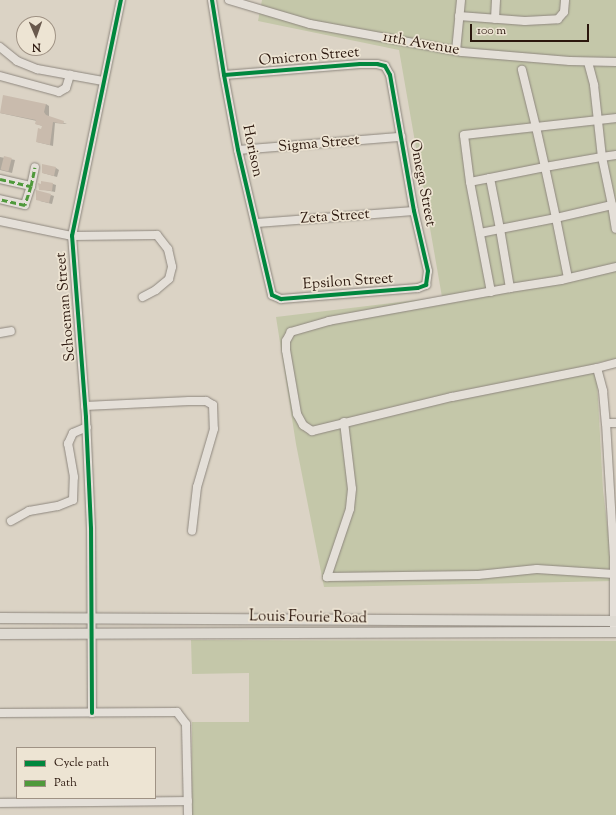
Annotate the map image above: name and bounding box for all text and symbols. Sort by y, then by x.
north arrow [16,16,56,56]
scale bar [472,16,591,42]
text: 100 m [477,22,506,40]
street label: 11th Avenue [381,28,461,60]
text: N [32,39,41,55]
street label: Omicron Street [258,44,360,70]
street label: Horison [238,123,266,179]
street label: Sigma Street [278,131,360,157]
street label: Omega Street [405,138,439,228]
street label: Zeta Street [300,206,370,228]
street label: Schoeman Street [52,252,80,362]
street label: Epsilon Street [302,270,394,294]
street label: Louis Fourie Road [249,608,367,628]
legend [16,747,156,799]
text: Cycle path [54,754,109,772]
text: Path [54,774,77,792]

